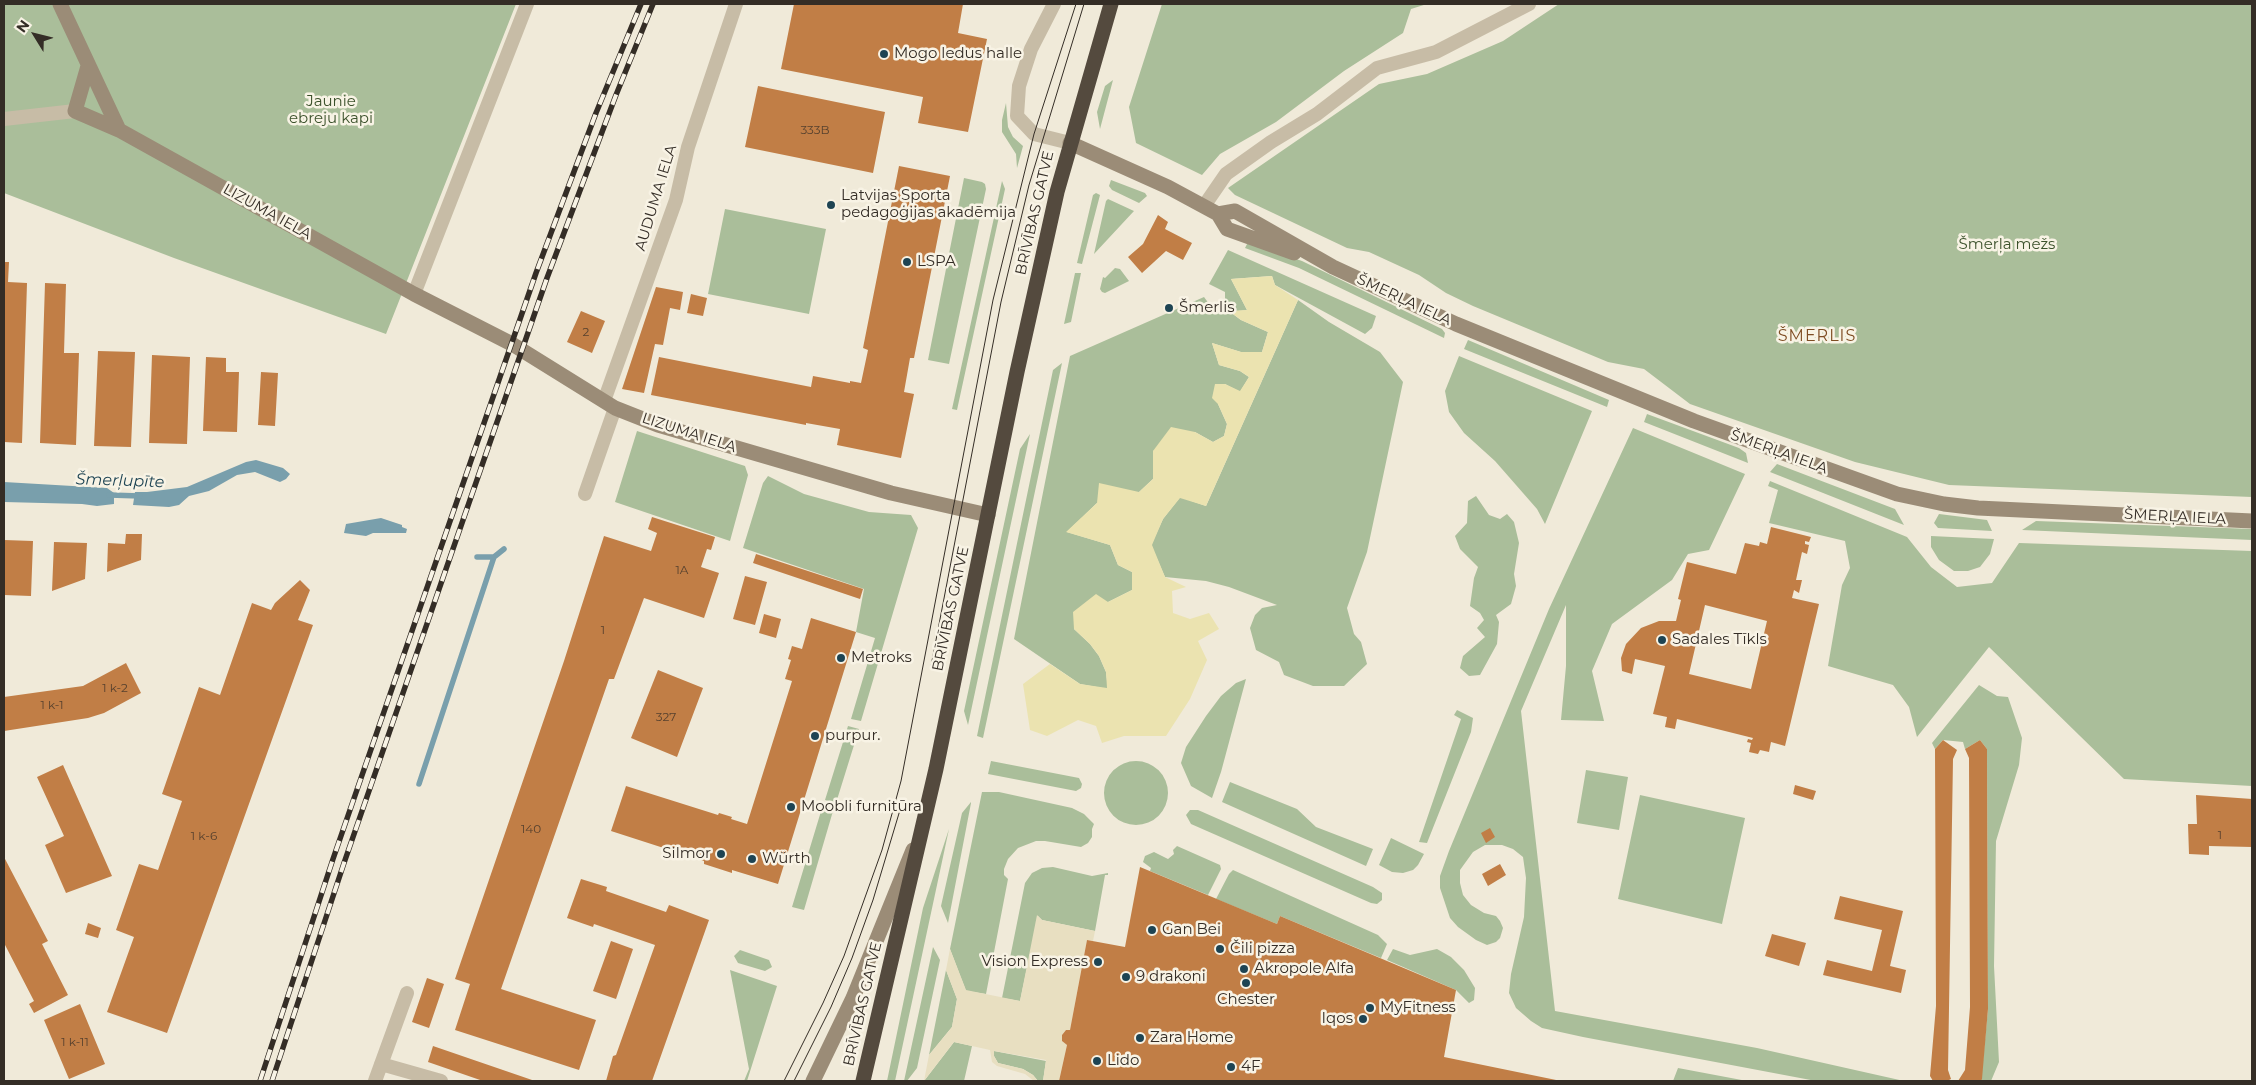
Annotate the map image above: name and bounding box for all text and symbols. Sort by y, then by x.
north arrow [10,10,60,60]
text: N [12,16,33,36]
place label: Mogo ledus halle [894,45,1022,63]
marker: Mogo ledus halle [878,48,890,60]
park label: Jaunie ebreju kapi [289,93,373,128]
house number: 333B [800,123,830,137]
street label: AUDUMA IELA [631,143,681,253]
street label: BRĪVĪBAS GATVE [1012,149,1058,277]
street label: LIZUMA IELA [220,180,314,244]
place label: Latvijas Sporta pedagoģijas akadēmija [841,187,1016,222]
marker: Latvijas Sporta pedagoģijas akadēmija [825,199,837,211]
park label: Šmerļa mežs [1959,236,2055,254]
place label: LSPA [917,253,956,271]
marker: LSPA [901,256,913,268]
street label: ŠMERĻA IELA [1354,270,1454,330]
place label: Šmerlis [1179,299,1234,317]
marker: Šmerlis [1163,302,1175,314]
house number: 2 [583,325,589,339]
district label: ŠMERLIS [1777,326,1857,346]
street label: LIZUMA IELA [640,409,738,457]
street label: ŠMERĻA IELA [1728,426,1830,478]
water label: Šmerļupīte [75,470,165,492]
street label: ŠMERĻA IELA [2124,505,2226,529]
street label: BRĪVĪBAS GATVE [929,545,973,673]
house number: 1A [676,563,688,577]
house number: 1 [601,623,605,637]
place label: Sadales Tīkls [1672,631,1767,649]
marker: Sadales Tīkls [1656,634,1668,646]
place label: Metroks [851,649,912,667]
marker: Metroks [835,652,847,664]
house number: 1 k-2 [102,681,128,695]
house number: 1 k-1 [40,698,64,712]
house number: 327 [656,710,676,724]
place label: purpur. [825,727,880,745]
marker: purpur. [809,730,821,742]
place label: Moobli furnitūra [801,798,922,816]
marker: Moobli furnitūra [785,801,797,813]
house number: 140 [521,822,541,836]
house number: 1 [2218,828,2222,842]
house number: 1 k-6 [191,829,217,843]
place label: Silmor [662,845,711,863]
marker: Silmor [715,848,727,860]
place label: Würth [762,850,811,868]
marker: Würth [746,853,758,865]
place label: Gan Bei [1162,921,1221,939]
marker: Gan Bei [1146,924,1158,936]
street label: BRĪVĪBAS GATVE [840,940,886,1068]
place label: Čili pizza [1230,940,1295,958]
marker: Čili pizza [1214,943,1226,955]
place label: Vision Express [981,953,1088,971]
marker: Vision Express [1092,956,1104,968]
place label: Akropole Alfa [1254,960,1354,978]
marker: Akropole Alfa [1238,963,1250,975]
place label: 9 drakoni [1136,968,1206,986]
marker: 9 drakoni [1120,971,1132,983]
marker: Chester [1240,977,1252,989]
place label: Chester [1217,991,1275,1009]
place label: MyFitness [1380,999,1456,1017]
marker: MyFitness [1364,1002,1376,1014]
place label: Iqos [1322,1010,1353,1028]
marker: Iqos [1357,1013,1369,1025]
place label: Zara Home [1150,1029,1233,1047]
marker: Zara Home [1134,1032,1146,1044]
house number: 1 k-11 [61,1035,89,1049]
place label: Lido [1107,1052,1139,1070]
marker: Lido [1091,1055,1103,1067]
place label: 4F [1241,1058,1260,1076]
marker: 4F [1225,1061,1237,1073]

